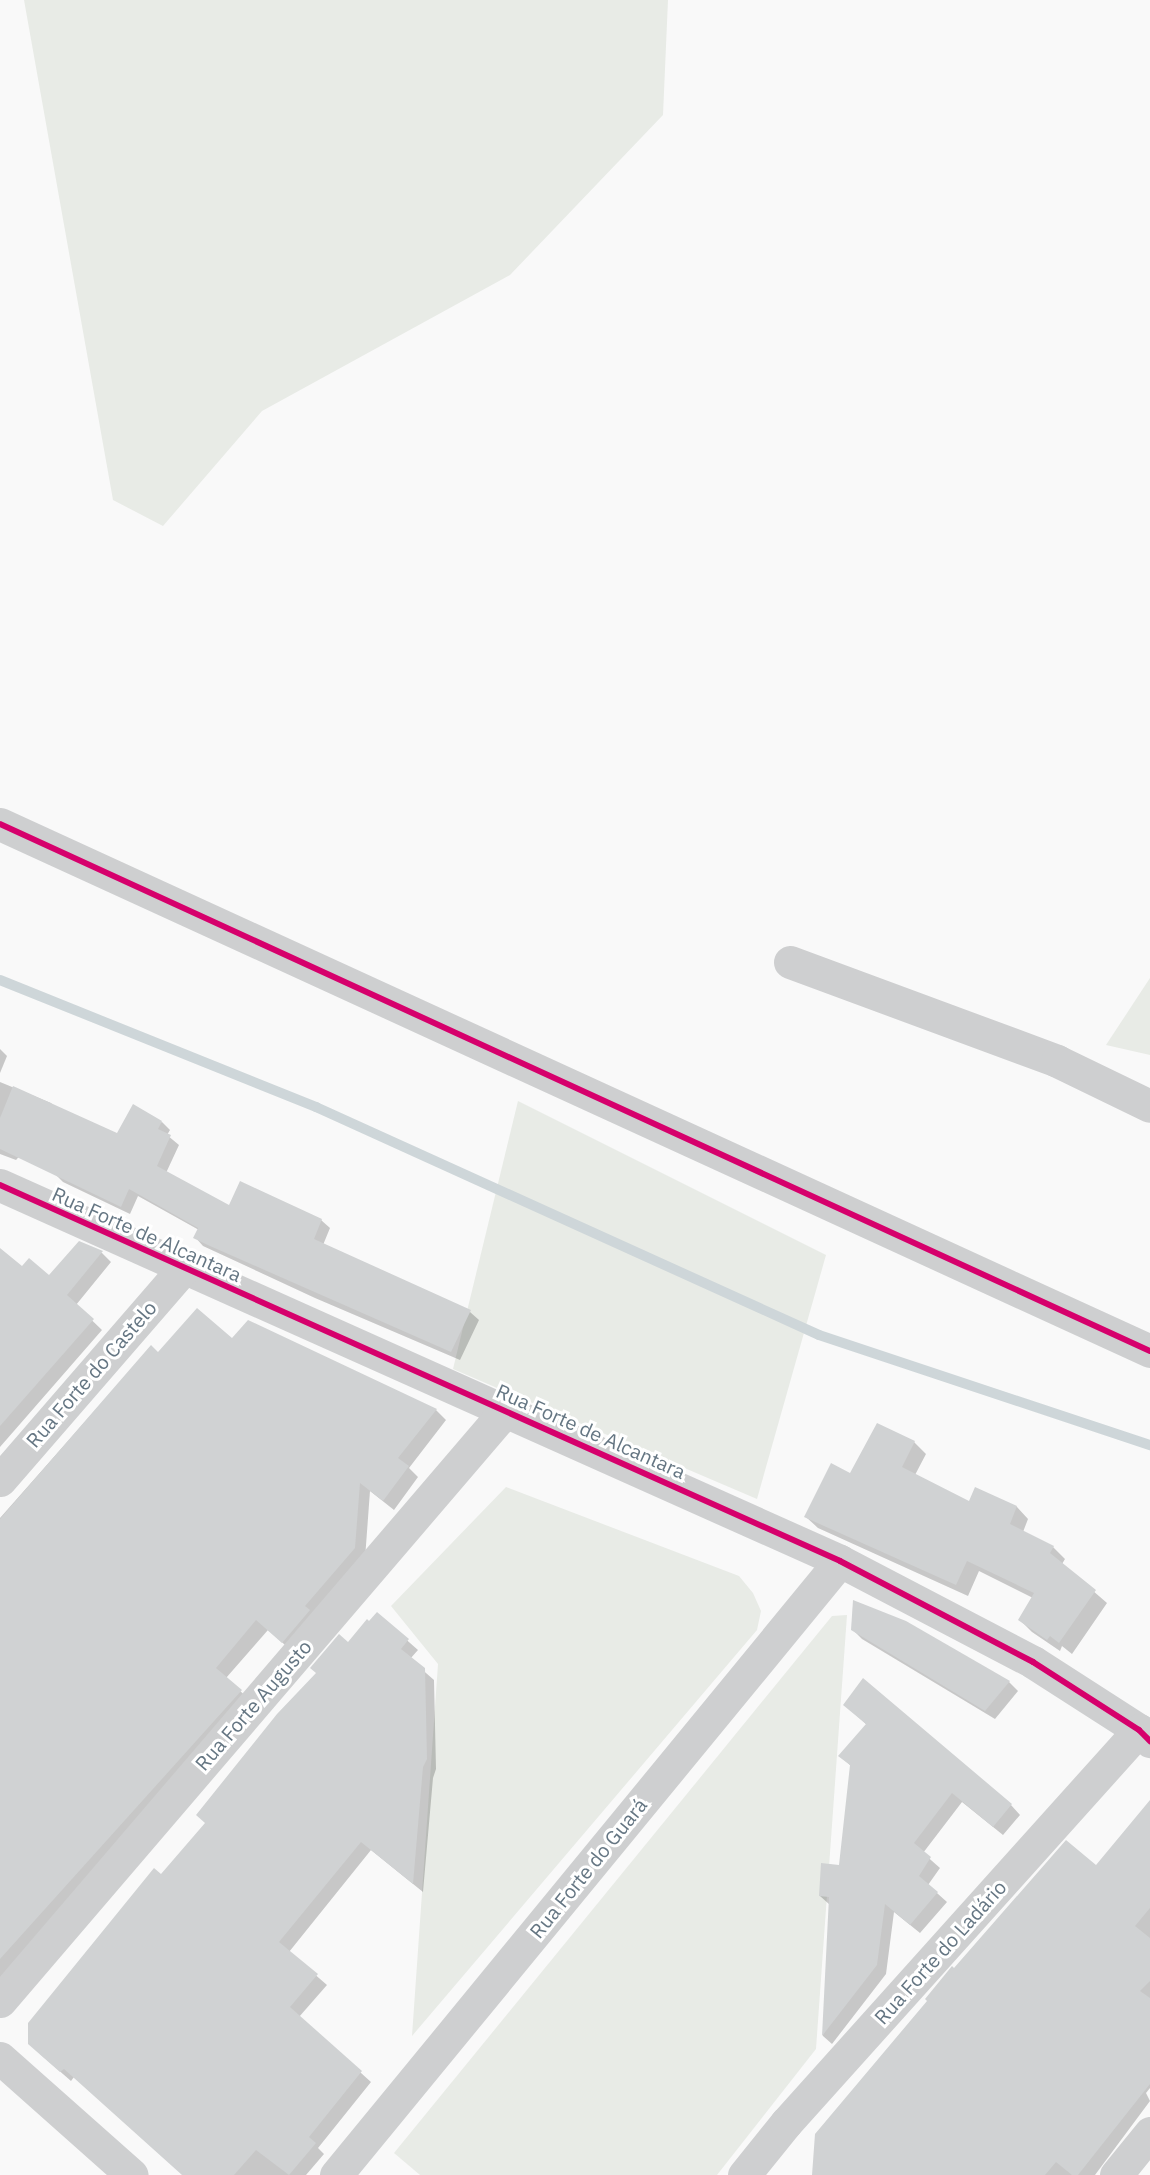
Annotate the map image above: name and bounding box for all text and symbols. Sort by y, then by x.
street label: Rua Forte de Alcantara [49,1181,245,1287]
street label: Rua Forte do Castelo [21,1296,161,1452]
street label: Rua Forte de Alcantara [493,1378,689,1484]
street label: Rua Forte Augusto [190,1635,316,1775]
street label: Rua Forte do Guará [524,1793,652,1943]
street label: Rua Forte do Ladário [869,1875,1011,2029]

